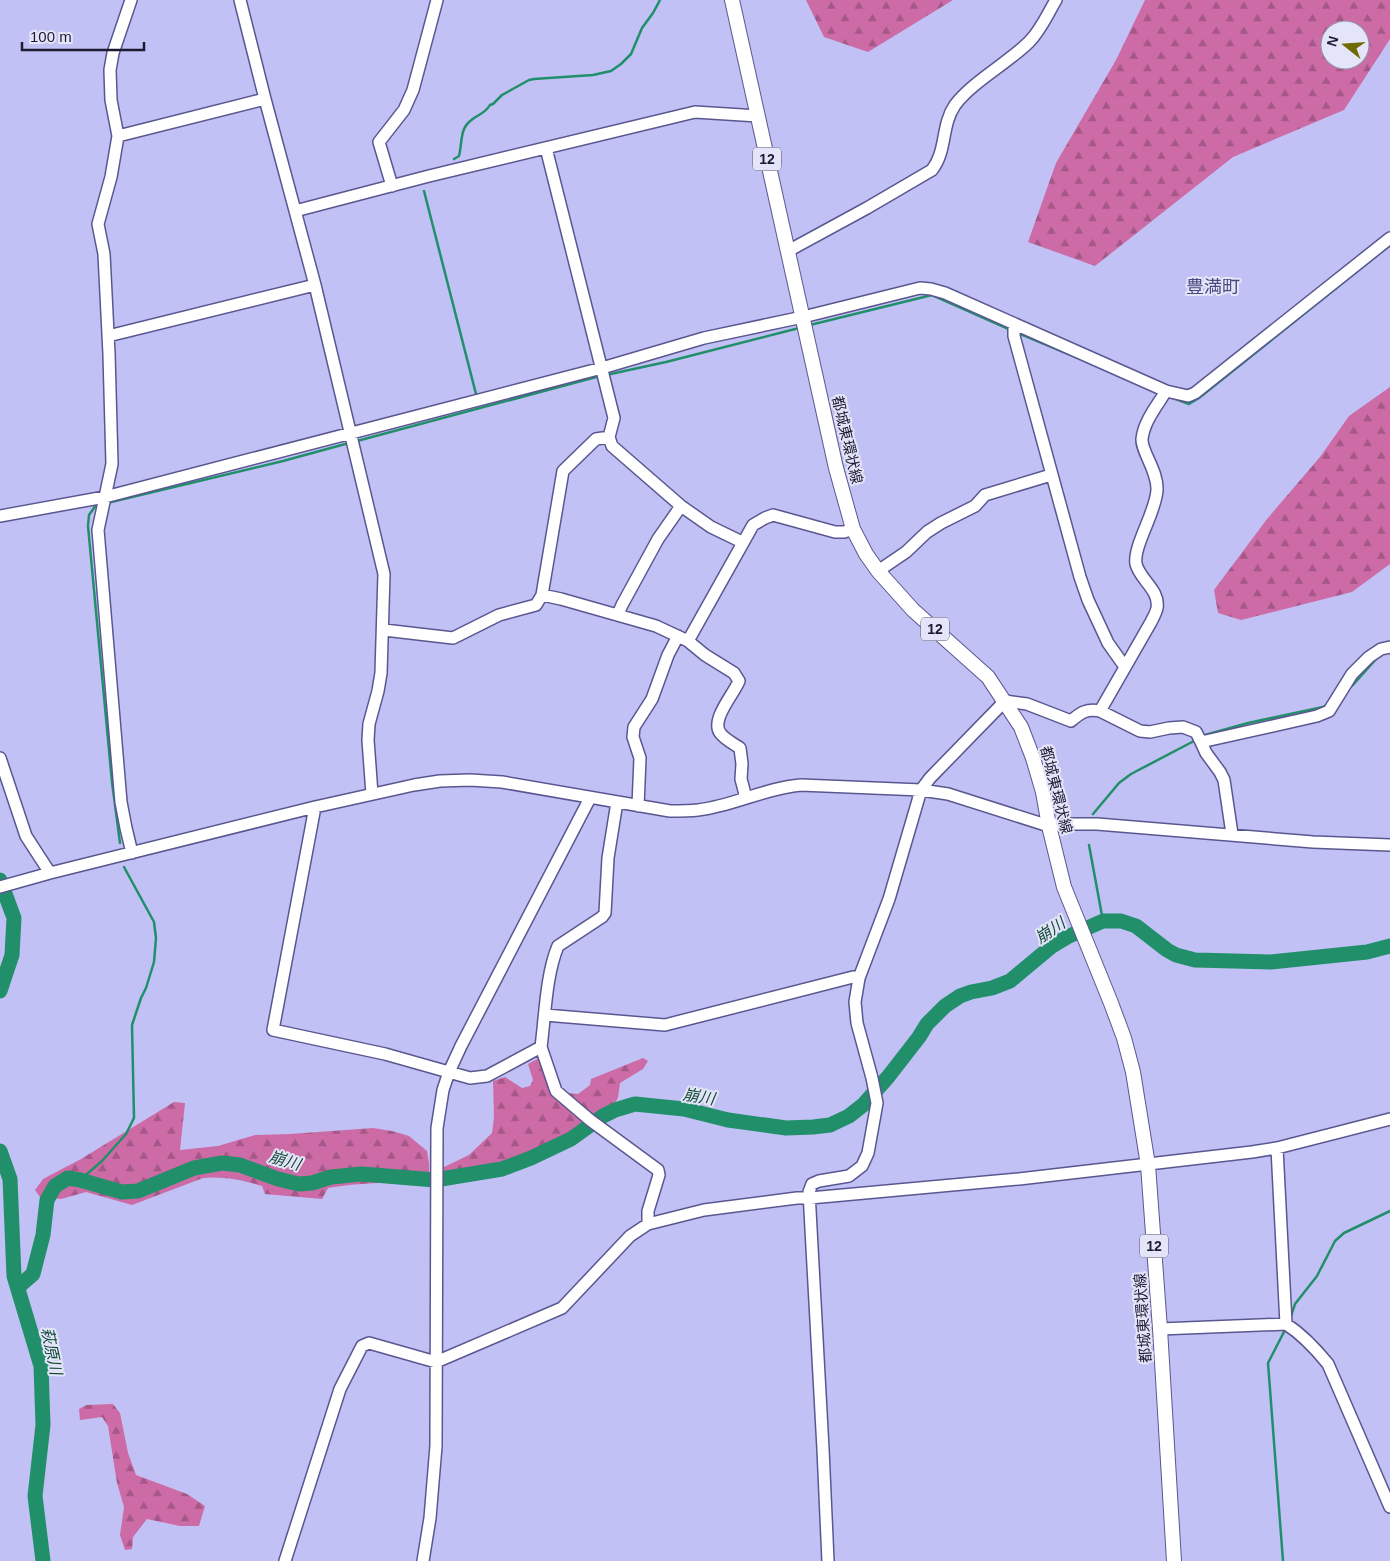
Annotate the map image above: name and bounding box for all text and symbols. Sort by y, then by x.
scale bar [22,20,145,52]
north arrow [1320,20,1370,70]
text: 100 m [30,28,72,45]
text: N [1323,34,1342,48]
road number: 12 [753,148,781,170]
district label: 豊満町 [1186,277,1240,297]
street label: 都城東環状線 [829,394,866,486]
road number: 12 [921,618,949,640]
street label: 都城東環状線 [1037,744,1076,836]
water label: 崩川 [1032,913,1070,946]
water label: 崩川 [682,1086,718,1108]
water label: 崩川 [267,1148,305,1174]
road number: 12 [1140,1234,1168,1258]
street label: 都城東環状線 [1131,1273,1154,1364]
water label: 萩原川 [38,1326,65,1378]

